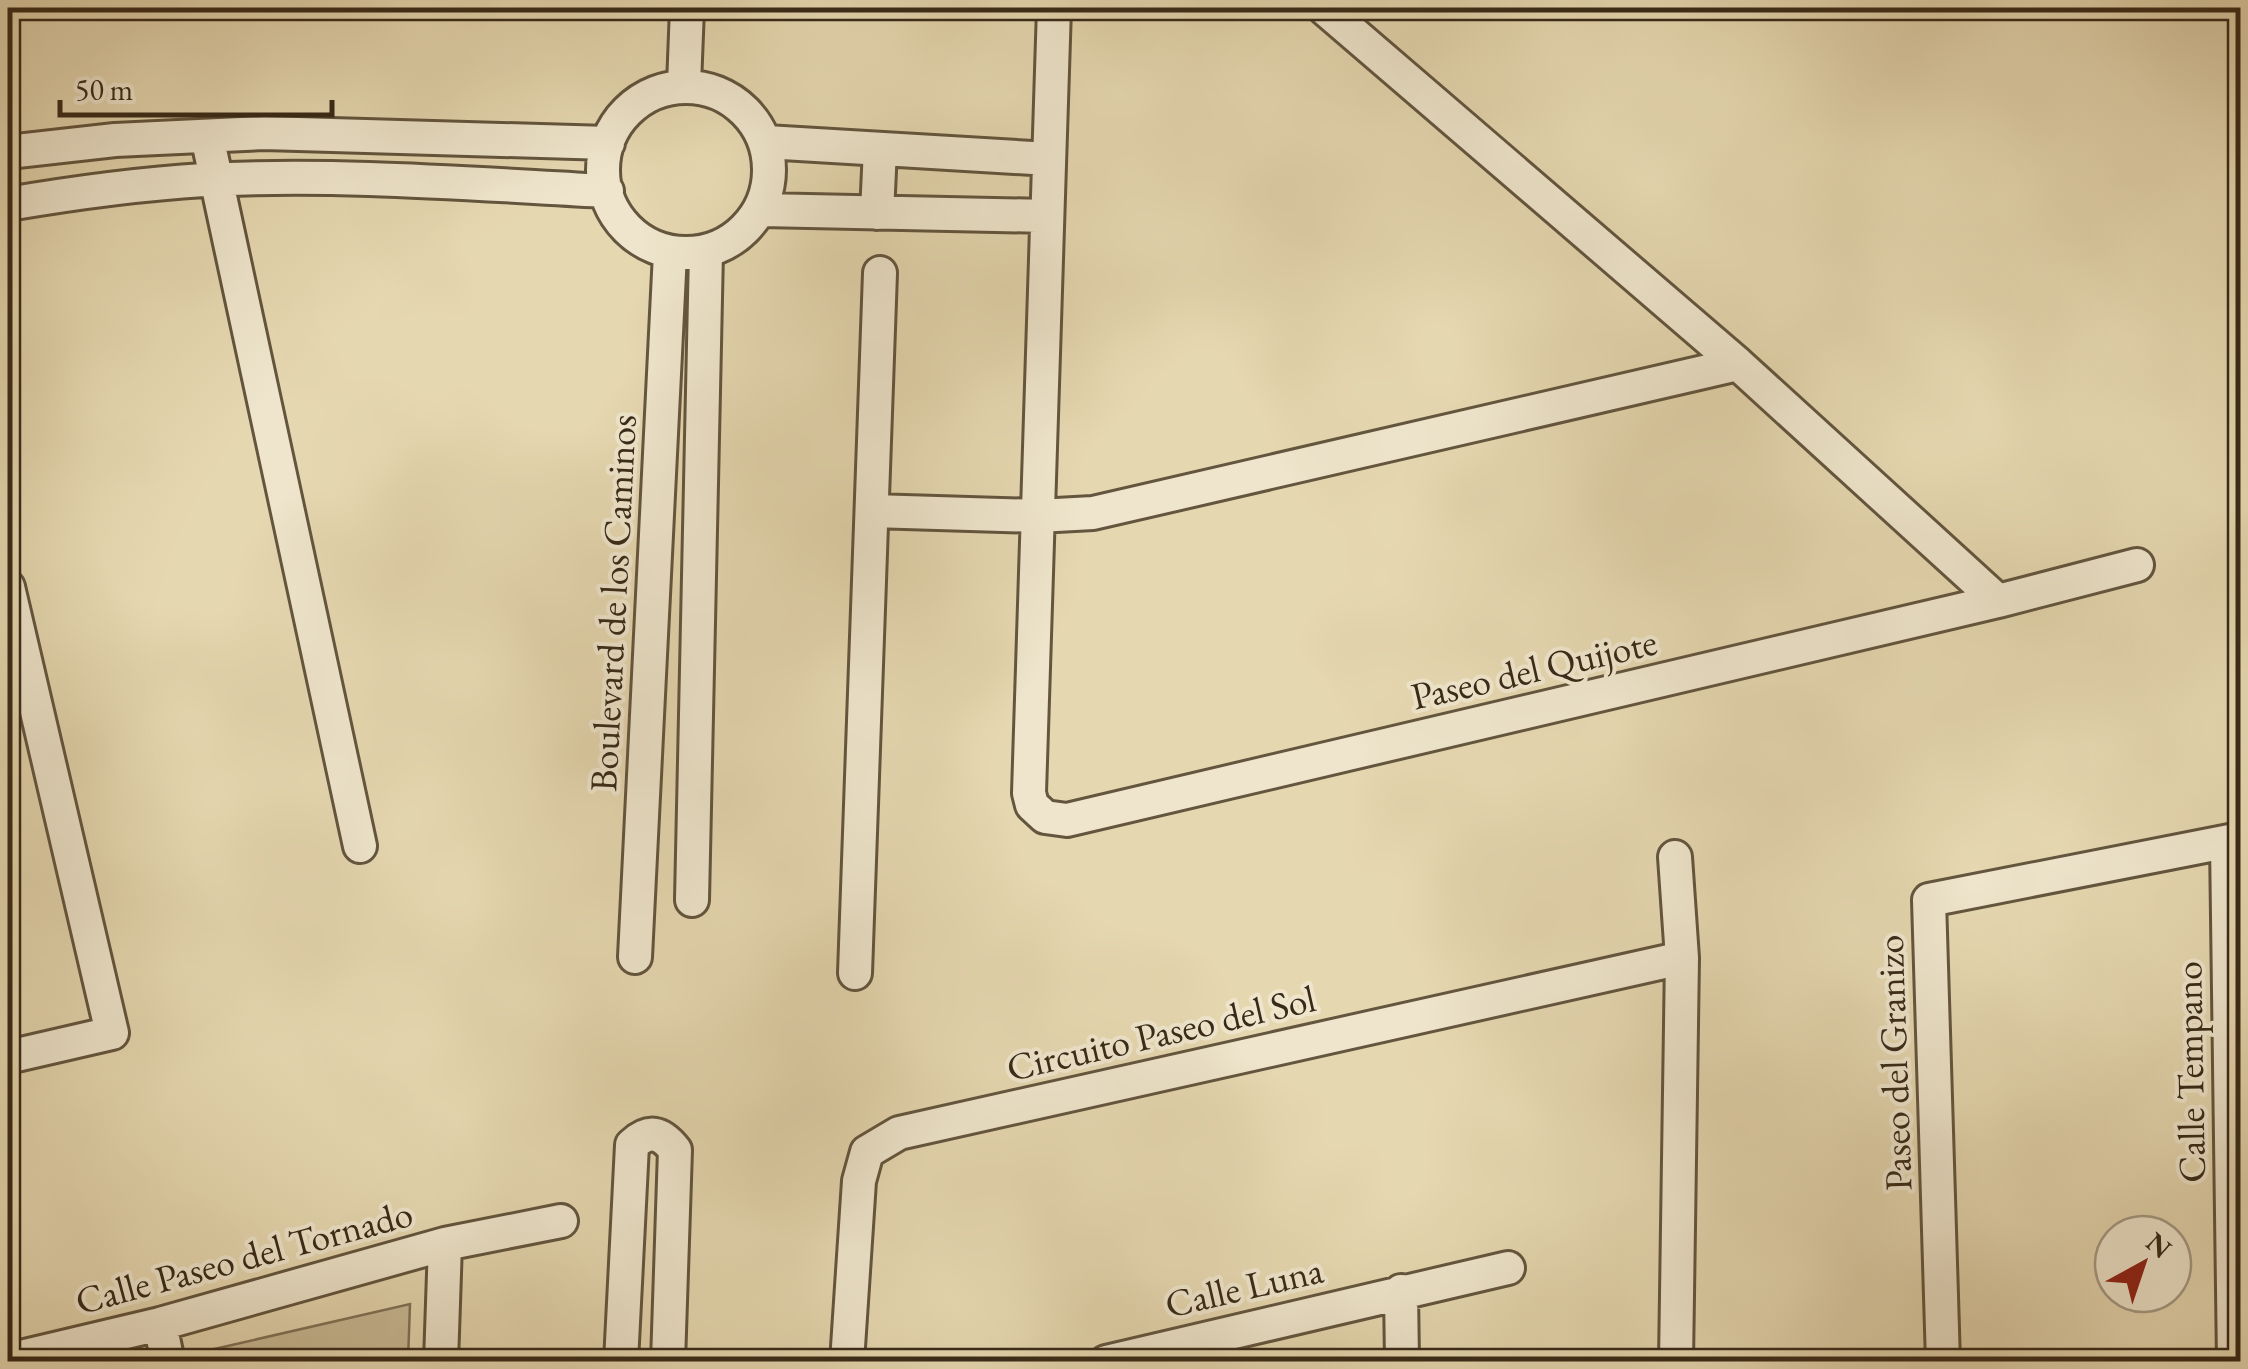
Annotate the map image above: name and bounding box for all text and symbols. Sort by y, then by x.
scale bar [60,55,332,117]
text: 50 m [75,70,133,109]
street label: Boulevard de los Caminos [578,413,647,793]
street label: Paseo del Quijote [1406,616,1661,721]
street label: Paseo del Granizo [1865,934,1922,1192]
street label: Calle Tempano [2163,961,2216,1183]
street label: Circuito Paseo del Sol [1002,973,1320,1092]
street label: Calle Paseo del Tornado [70,1188,418,1325]
north arrow [2093,1214,2193,1314]
text: N [2139,1224,2180,1266]
street label: Calle Luna [1160,1244,1328,1328]

